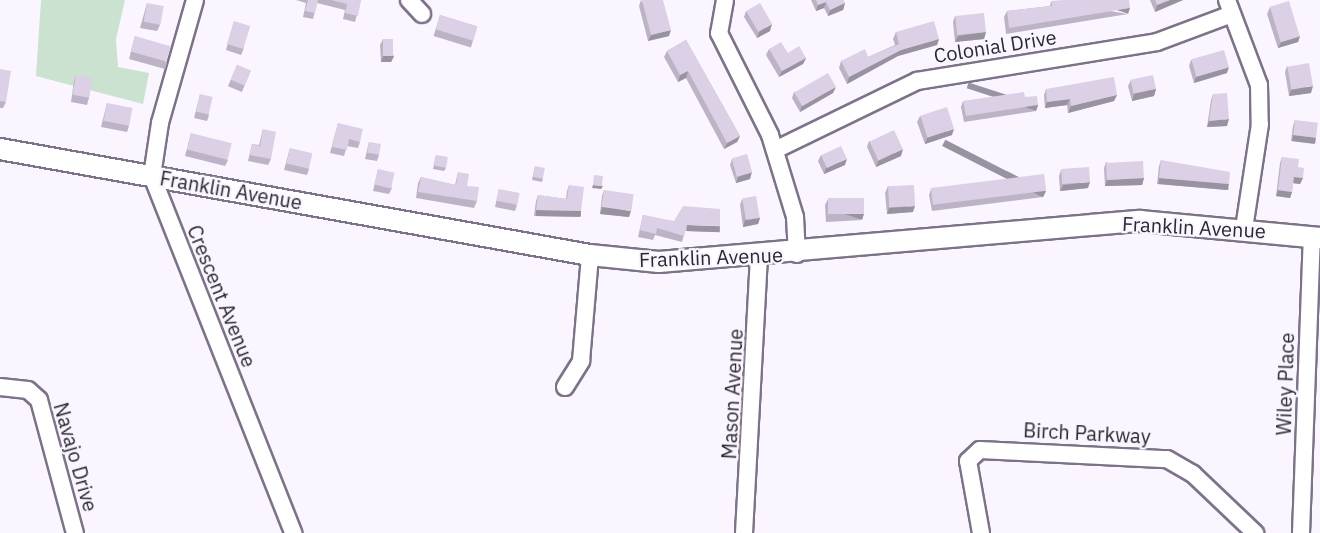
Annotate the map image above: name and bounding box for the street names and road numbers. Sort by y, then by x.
street label: Colonial Drive [932,24,1058,68]
street label: Franklin Avenue [158,166,304,214]
street label: Franklin Avenue [1122,211,1266,243]
street label: Crescent Avenue [183,221,261,371]
street label: Franklin Avenue [639,242,783,272]
street label: Mason Avenue [717,328,747,460]
street label: Wiley Place [1271,332,1299,436]
street label: Navajo Drive [49,400,103,514]
street label: Birch Parkway [1023,418,1151,448]

